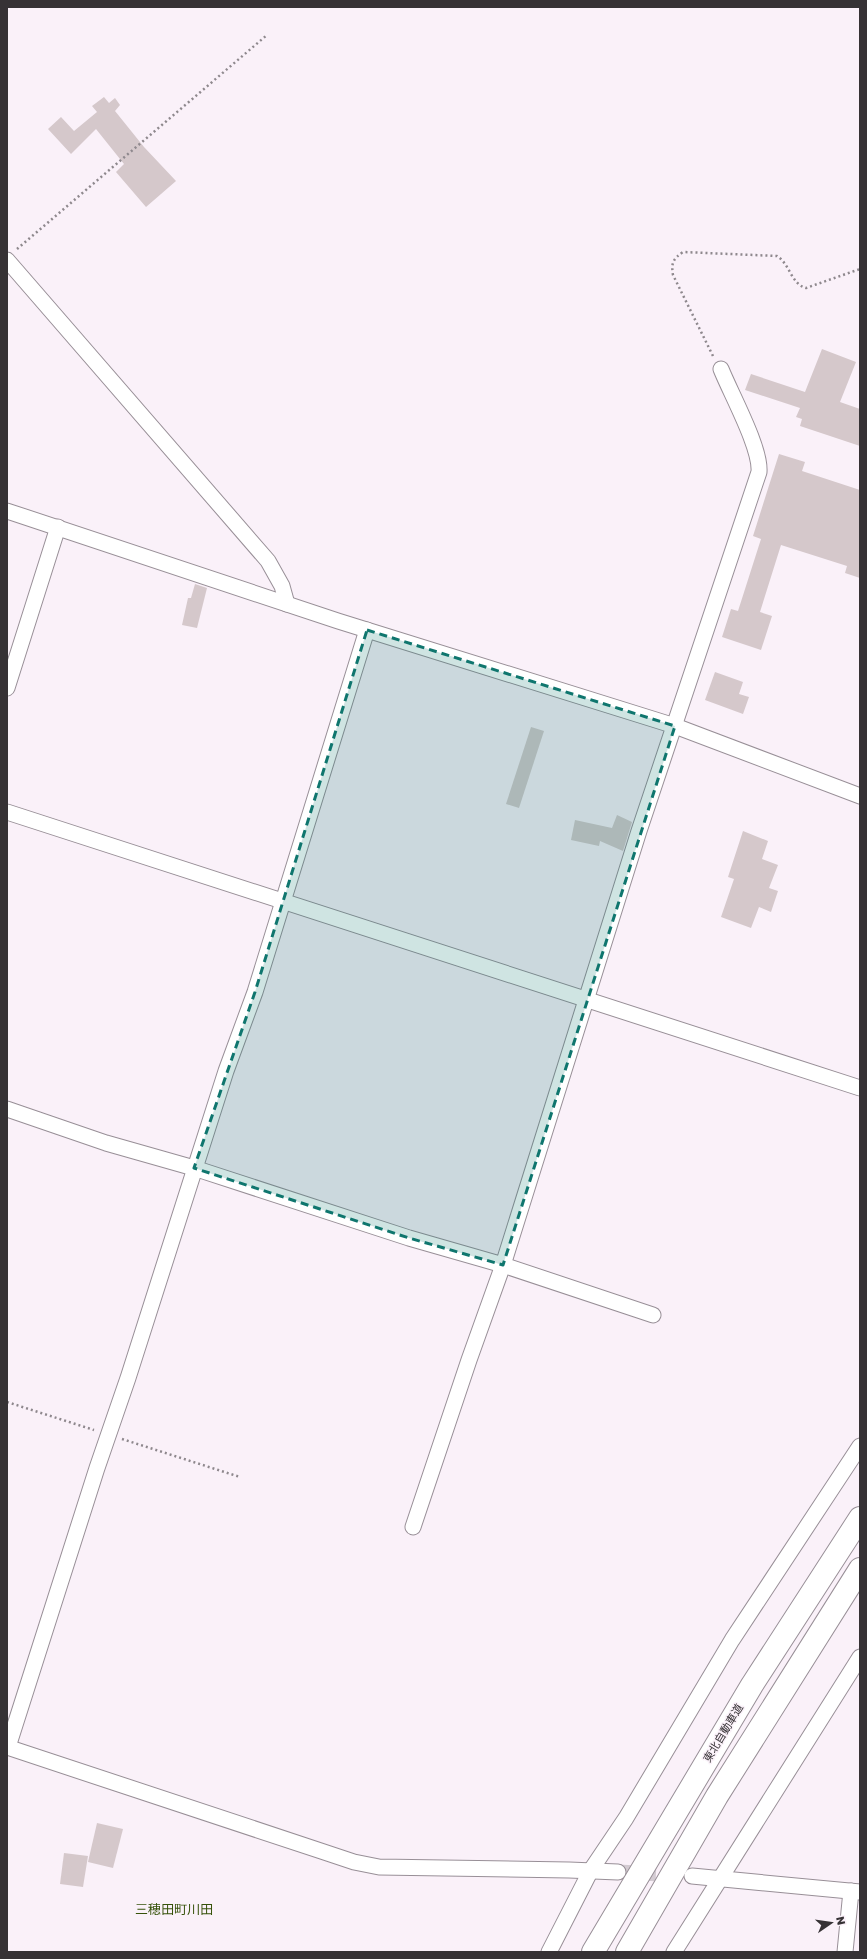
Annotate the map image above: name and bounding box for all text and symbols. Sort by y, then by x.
street label: 東北自動車道 [700,1701,745,1764]
district label: 三穂田町川田 [135,1901,213,1917]
north arrow [811,1903,851,1943]
text: N [834,1915,849,1926]

